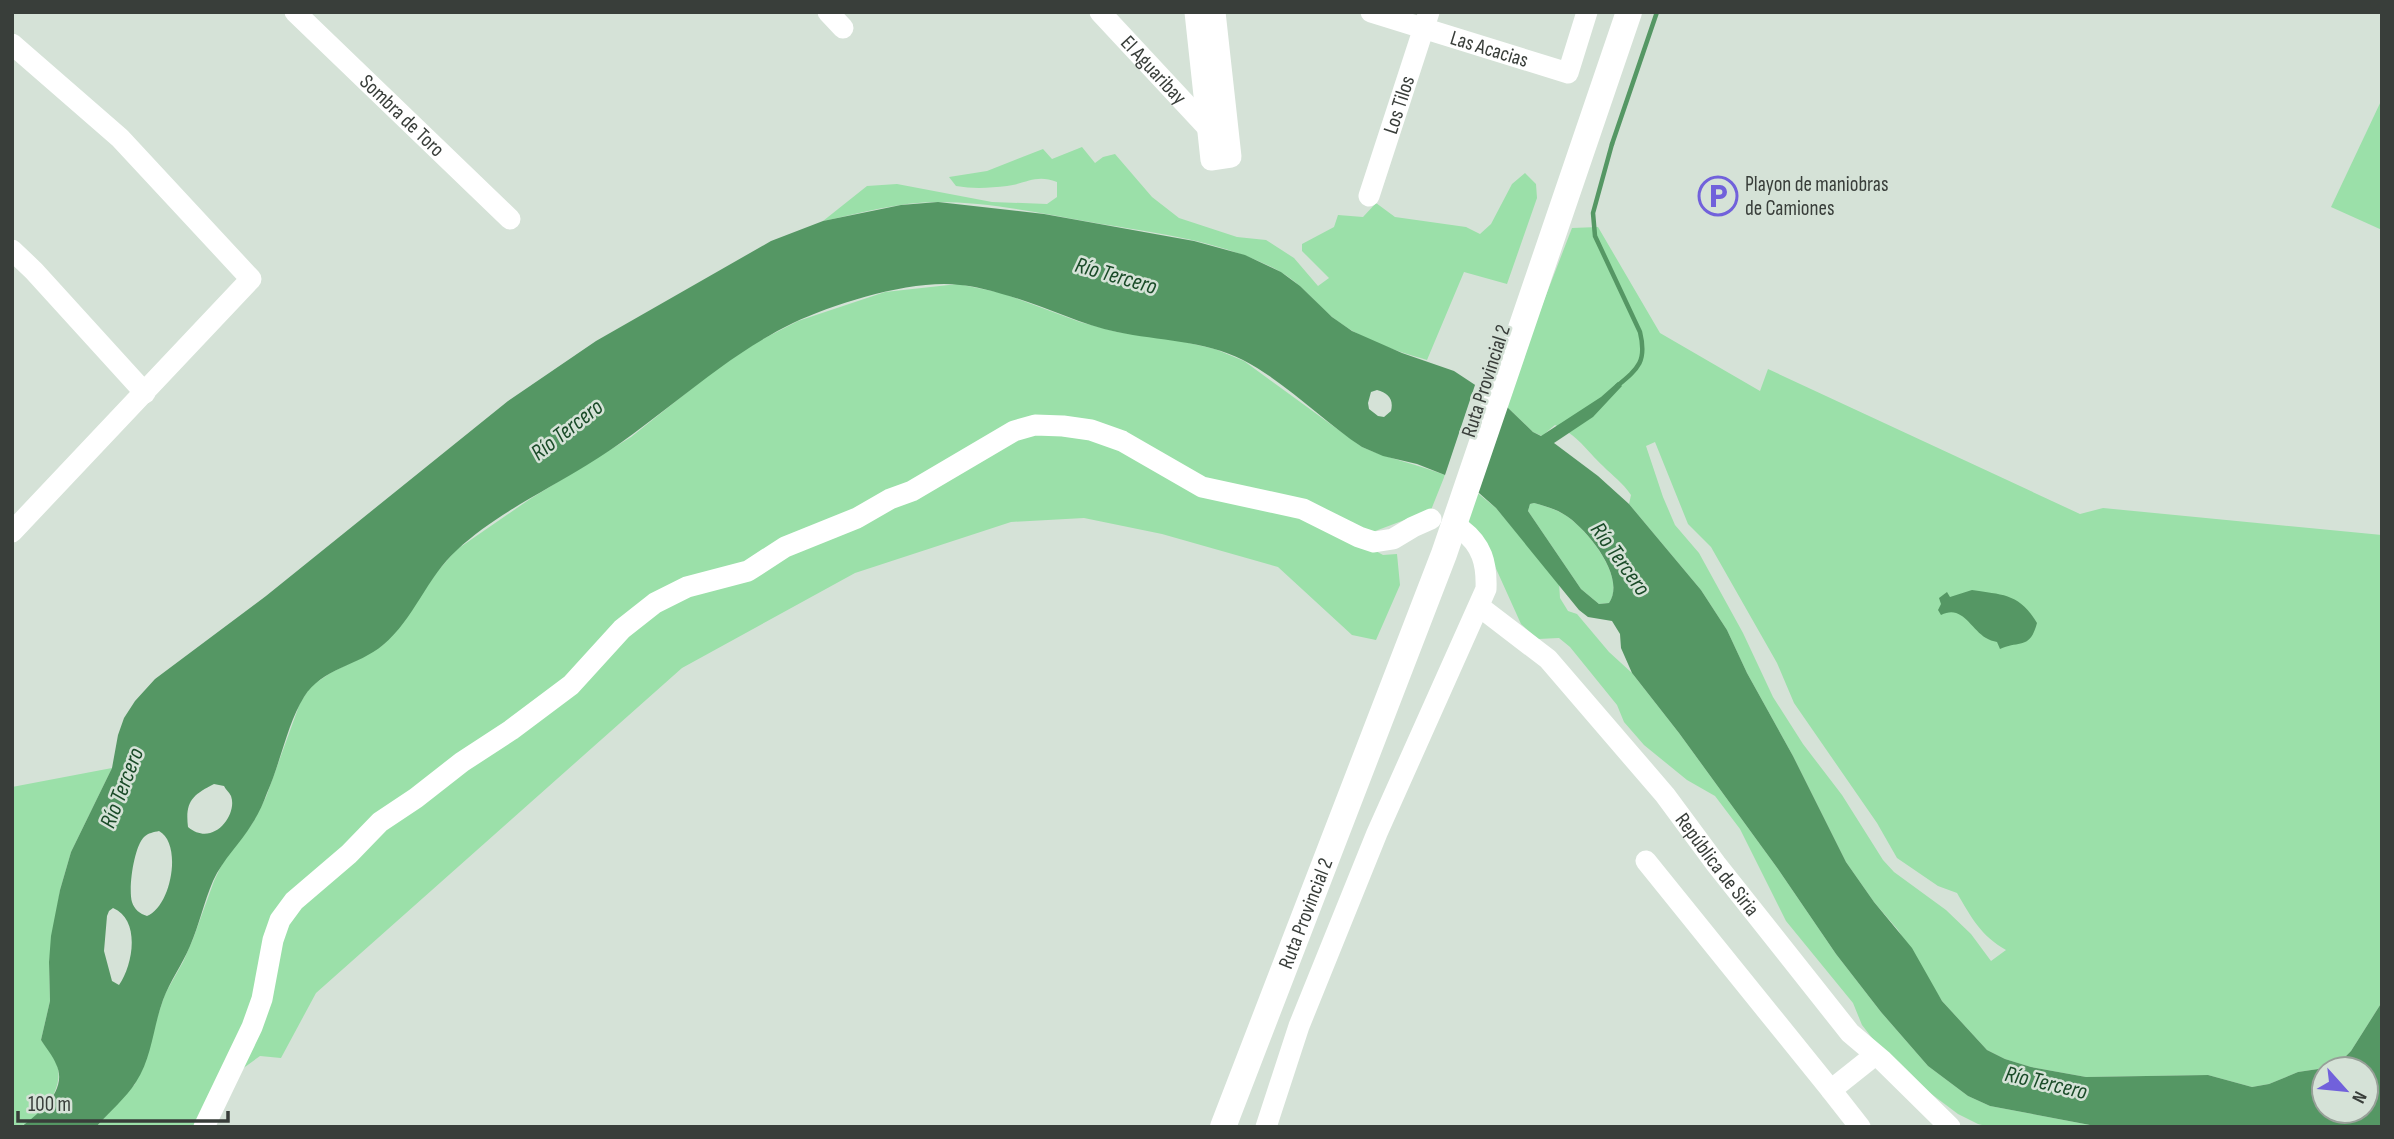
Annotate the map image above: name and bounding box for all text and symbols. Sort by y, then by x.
street label: Las Acacias [1447,25,1531,72]
street label: El Aguaribay [1116,30,1192,110]
street label: Sombra de Toro [355,69,450,162]
street label: Los Tilos [1378,72,1420,137]
place label: Playon de maniobras de Camiones [1745,172,1888,221]
parking icon: Playon de maniobras de Camiones [1697,175,1739,217]
water label: Río Tercero [1072,251,1161,301]
street label: Ruta Provincial 2 [1456,322,1516,440]
water label: Río Tercero [525,393,609,467]
water label: Río Tercero [1584,517,1656,602]
water label: Río Tercero [94,743,150,832]
street label: República de Siria [1670,808,1765,921]
street label: Ruta Provincial 2 [1273,854,1338,972]
north arrow [2310,1055,2380,1125]
water label: Río Tercero [2002,1060,2091,1106]
scale bar [18,1080,228,1124]
text: N [2346,1087,2371,1107]
text: 100 m [28,1092,71,1117]

